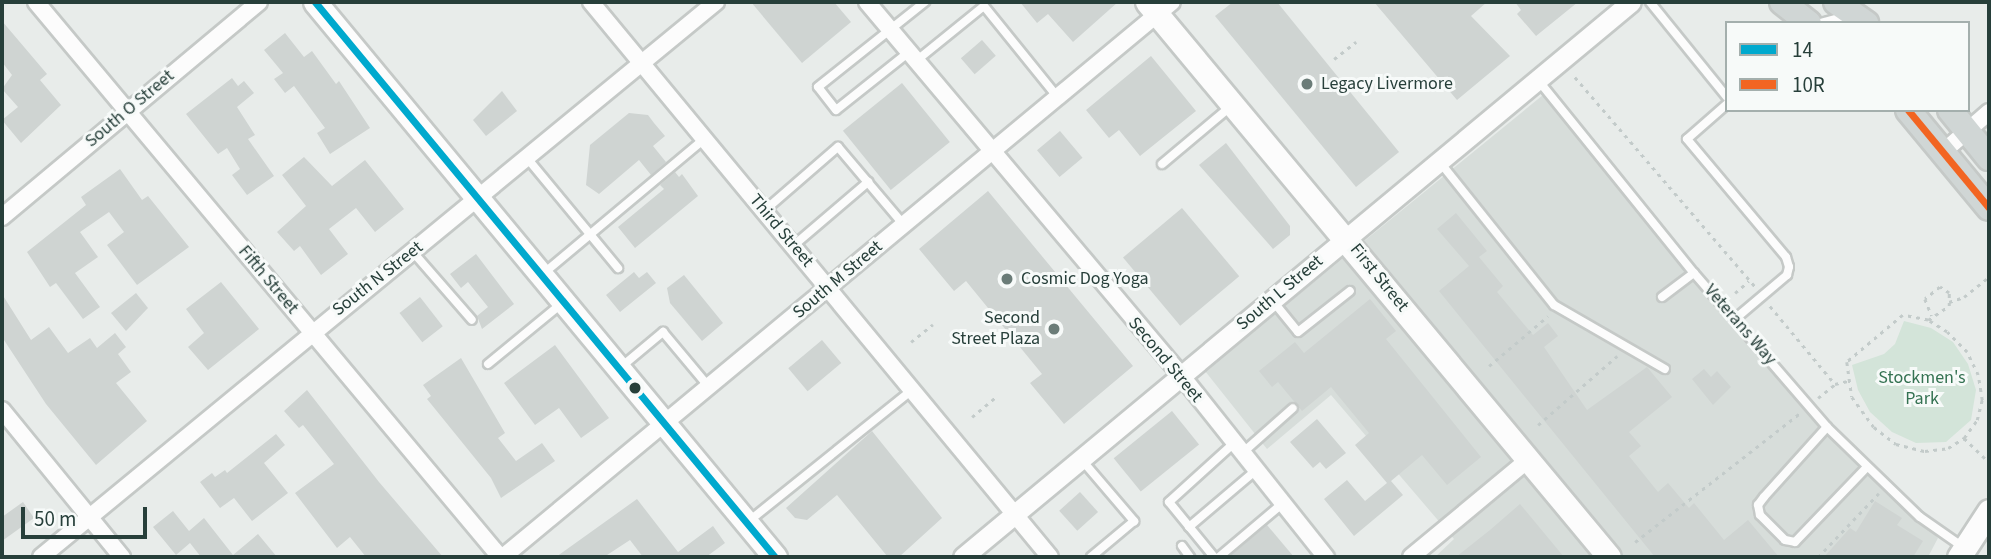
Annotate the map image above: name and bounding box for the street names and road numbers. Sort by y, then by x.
street label: South O Street [81,66,179,152]
street label: Third Street [744,190,818,272]
street label: South M Street [789,236,887,324]
street label: South N Street [328,237,428,321]
street label: First Street [1345,240,1413,316]
street label: Fifth Street [233,241,303,319]
street label: South L Street [1232,251,1328,335]
street label: Veterans Way [1699,280,1781,370]
street label: Second Street [1123,313,1207,407]

